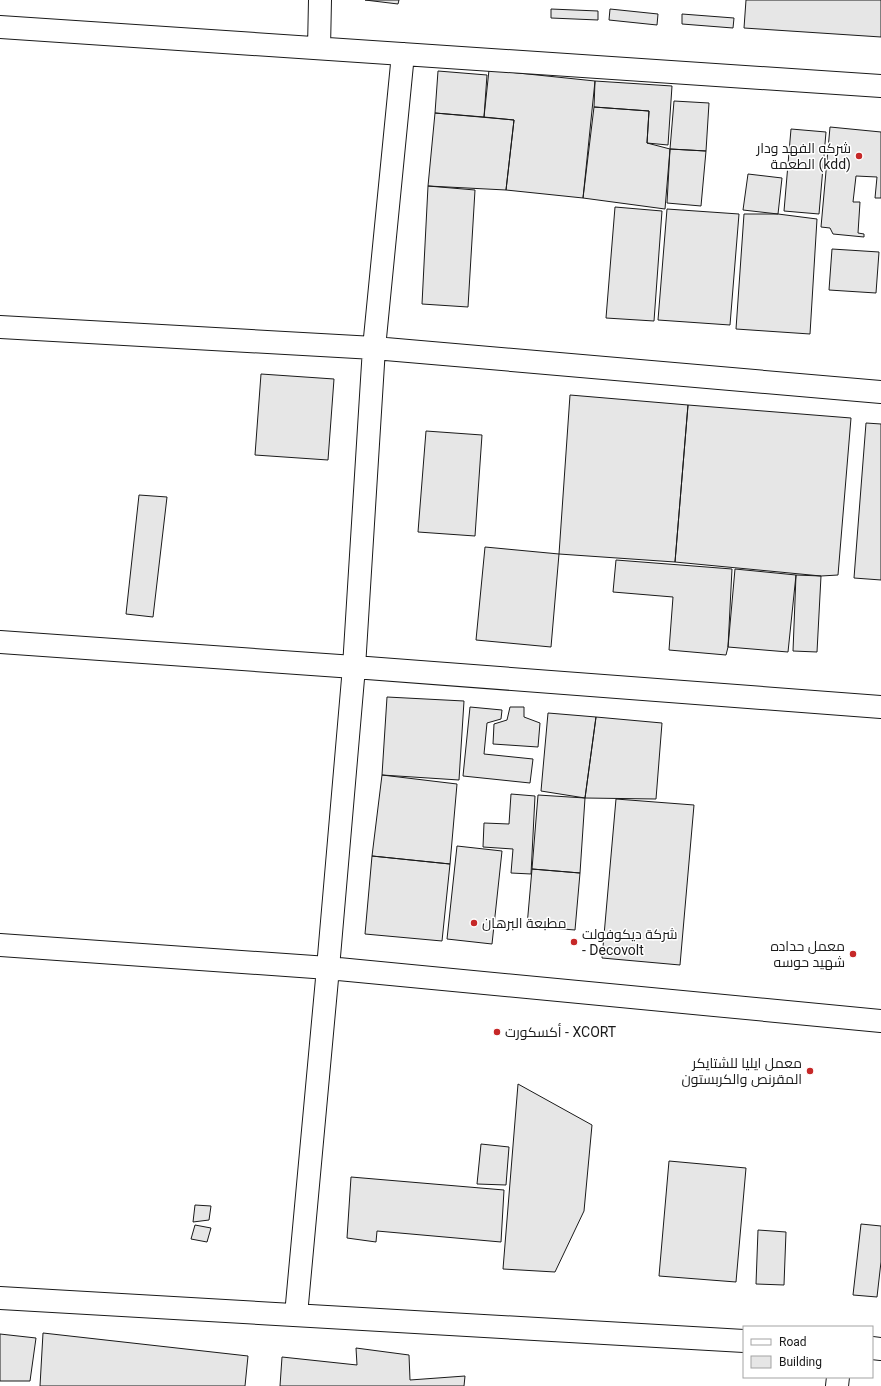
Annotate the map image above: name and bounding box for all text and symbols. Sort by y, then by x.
place label: شركه الفهد ودار الطعمة (kdd) [756,140,851,173]
marker: شركه الفهد ودار الطعمة (kdd) [854,151,864,161]
place label: مطبعة البرهان [482,915,567,931]
marker: مطبعة البرهان [469,918,479,928]
place label: شركة ديكوفولت - Decovolt [582,926,678,958]
marker: شركة ديكوفولت - Decovolt [569,937,579,947]
place label: معمل حداده شهيد حوسه [770,938,845,970]
marker: معمل حداده شهيد حوسه [848,949,858,959]
place label: أكسكورت - XCORT [505,1023,617,1040]
marker: أكسكورت - XCORT [492,1027,502,1037]
place label: معمل ايليا للشتايكر المقرنص والكربستون [681,1055,802,1087]
marker: معمل ايليا للشتايكر المقرنص والكربستون [805,1066,815,1076]
legend [743,1326,873,1378]
text: Road [779,1335,807,1349]
text: Building [779,1355,822,1369]

